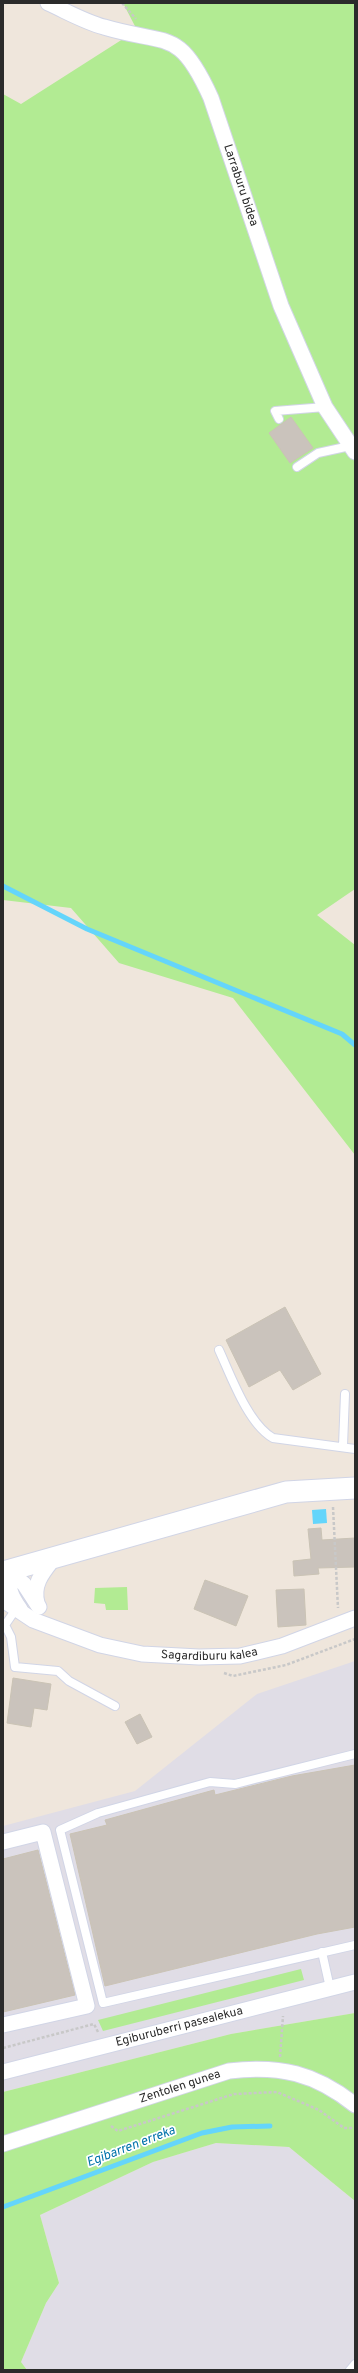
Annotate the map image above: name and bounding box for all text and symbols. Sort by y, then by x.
street label: Larraburu bidea [219,142,262,228]
street label: Sagardiburu kalea [160,1644,259,1665]
street label: Egiburuberri pasealekua [114,2003,245,2051]
street label: Zentolen gunea [137,2066,223,2107]
water label: Egibarren erreka [84,2123,178,2171]

